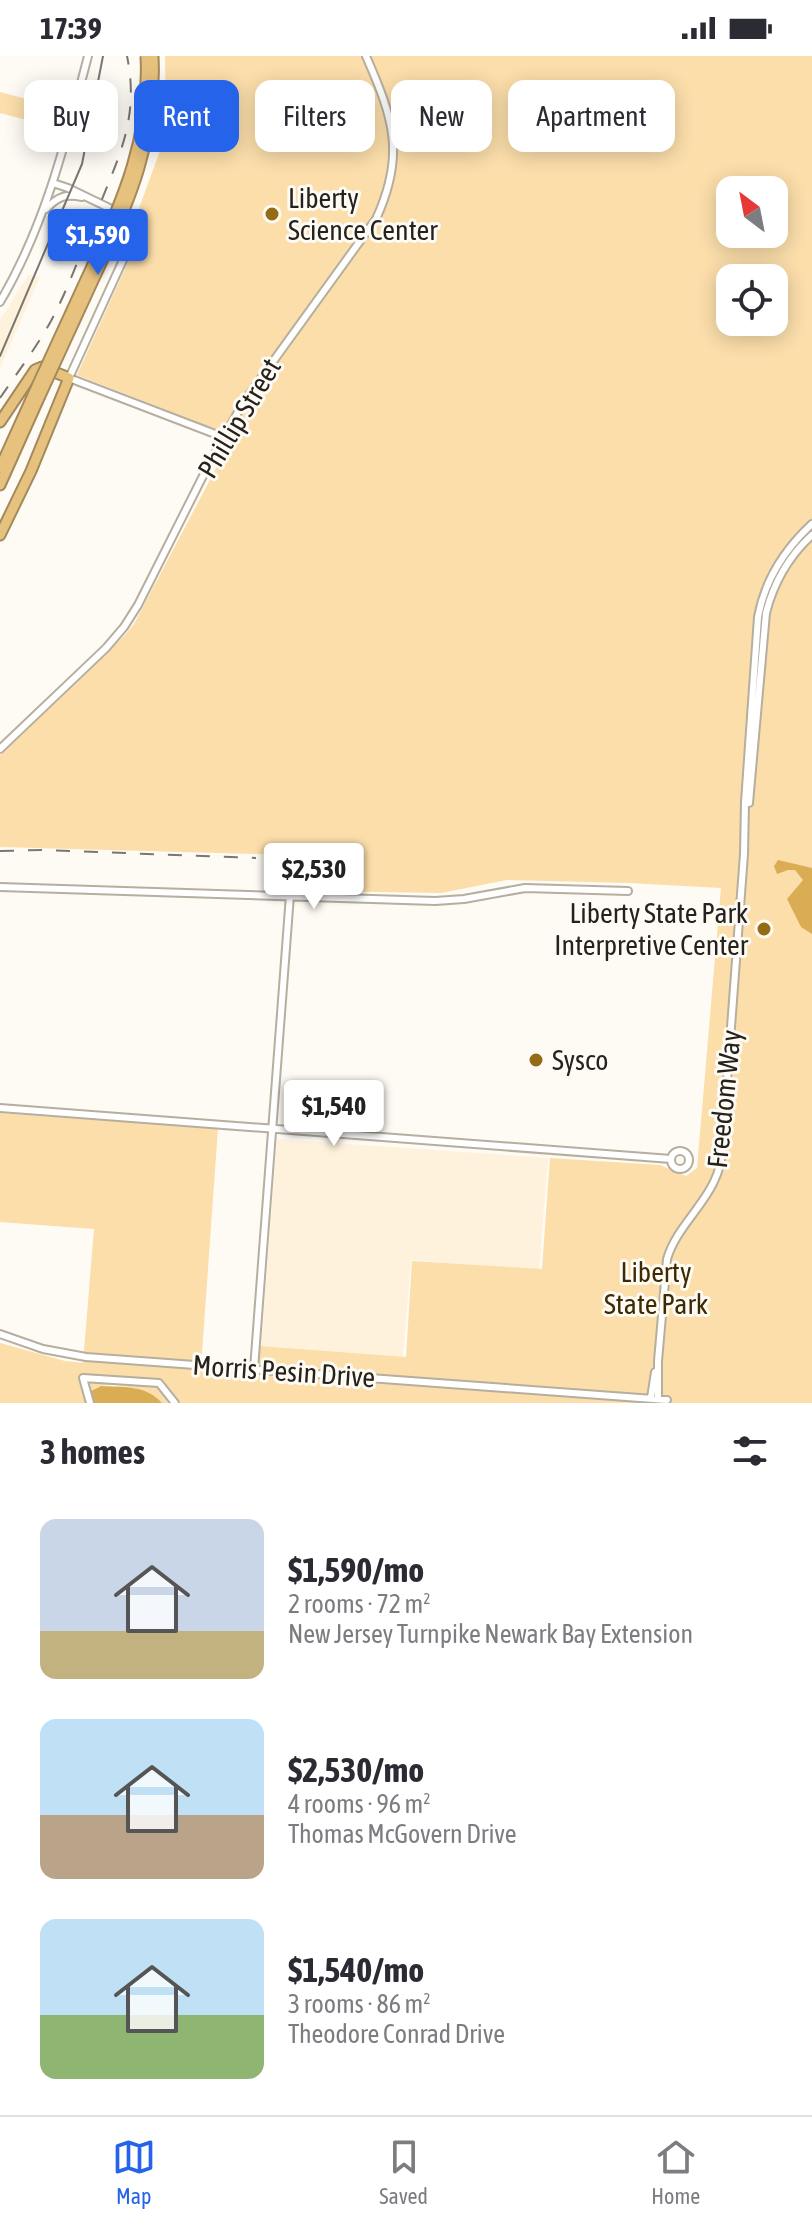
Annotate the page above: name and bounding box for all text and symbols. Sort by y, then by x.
text: 17:39 [40,11,102,45]
chip: Buy [24,80,118,152]
chip: Rent [134,80,239,152]
chip: Filters [255,80,375,152]
chip: New [391,80,492,152]
chip: Apartment [508,80,675,152]
north arrow [716,176,788,248]
map controls [716,176,788,336]
place label: Liberty Science Center [288,182,438,246]
marker: Liberty Science Center [263,205,281,223]
pin: $1,590 [33,209,163,277]
text: $1,590 [66,220,130,250]
button: locate [716,264,788,336]
street label: Phillip Street [191,353,287,483]
pin: $2,530 [249,843,379,911]
text: $2,530 [282,854,346,884]
place label: Liberty State Park Interpretive Center [554,897,749,961]
marker: Liberty State Park Interpretive Center [755,920,773,938]
street label: Freedom Way [701,1028,747,1170]
place label: Sysco [552,1044,608,1076]
marker: Sysco [527,1051,545,1069]
pin: $1,540 [269,1080,399,1148]
text: $1,540 [302,1091,366,1121]
park label: Liberty State Park [604,1256,708,1320]
street label: Morris Pesin Drive [192,1349,376,1393]
icon: filters [728,1429,772,1473]
text: 3 homes [40,1432,145,1471]
text: $1,590/mo [288,1550,424,1589]
icon: home [104,1551,200,1647]
text: 2 rooms · 72 m² [288,1589,430,1619]
text: New Jersey Turnpike Newark Bay Extension [288,1619,693,1649]
text: $2,530/mo [288,1750,424,1789]
icon: home [104,1751,200,1847]
text: 4 rooms · 96 m² [288,1789,430,1819]
text: Thomas McGovern Drive [288,1819,517,1849]
text: $1,540/mo [288,1950,424,1989]
icon: home [104,1951,200,2047]
text: 3 rooms · 86 m² [288,1989,430,2019]
text: Theodore Conrad Drive [288,2019,505,2049]
tab: Map [112,2135,156,2209]
tab: Saved [379,2135,428,2209]
tab: Home [651,2135,700,2209]

